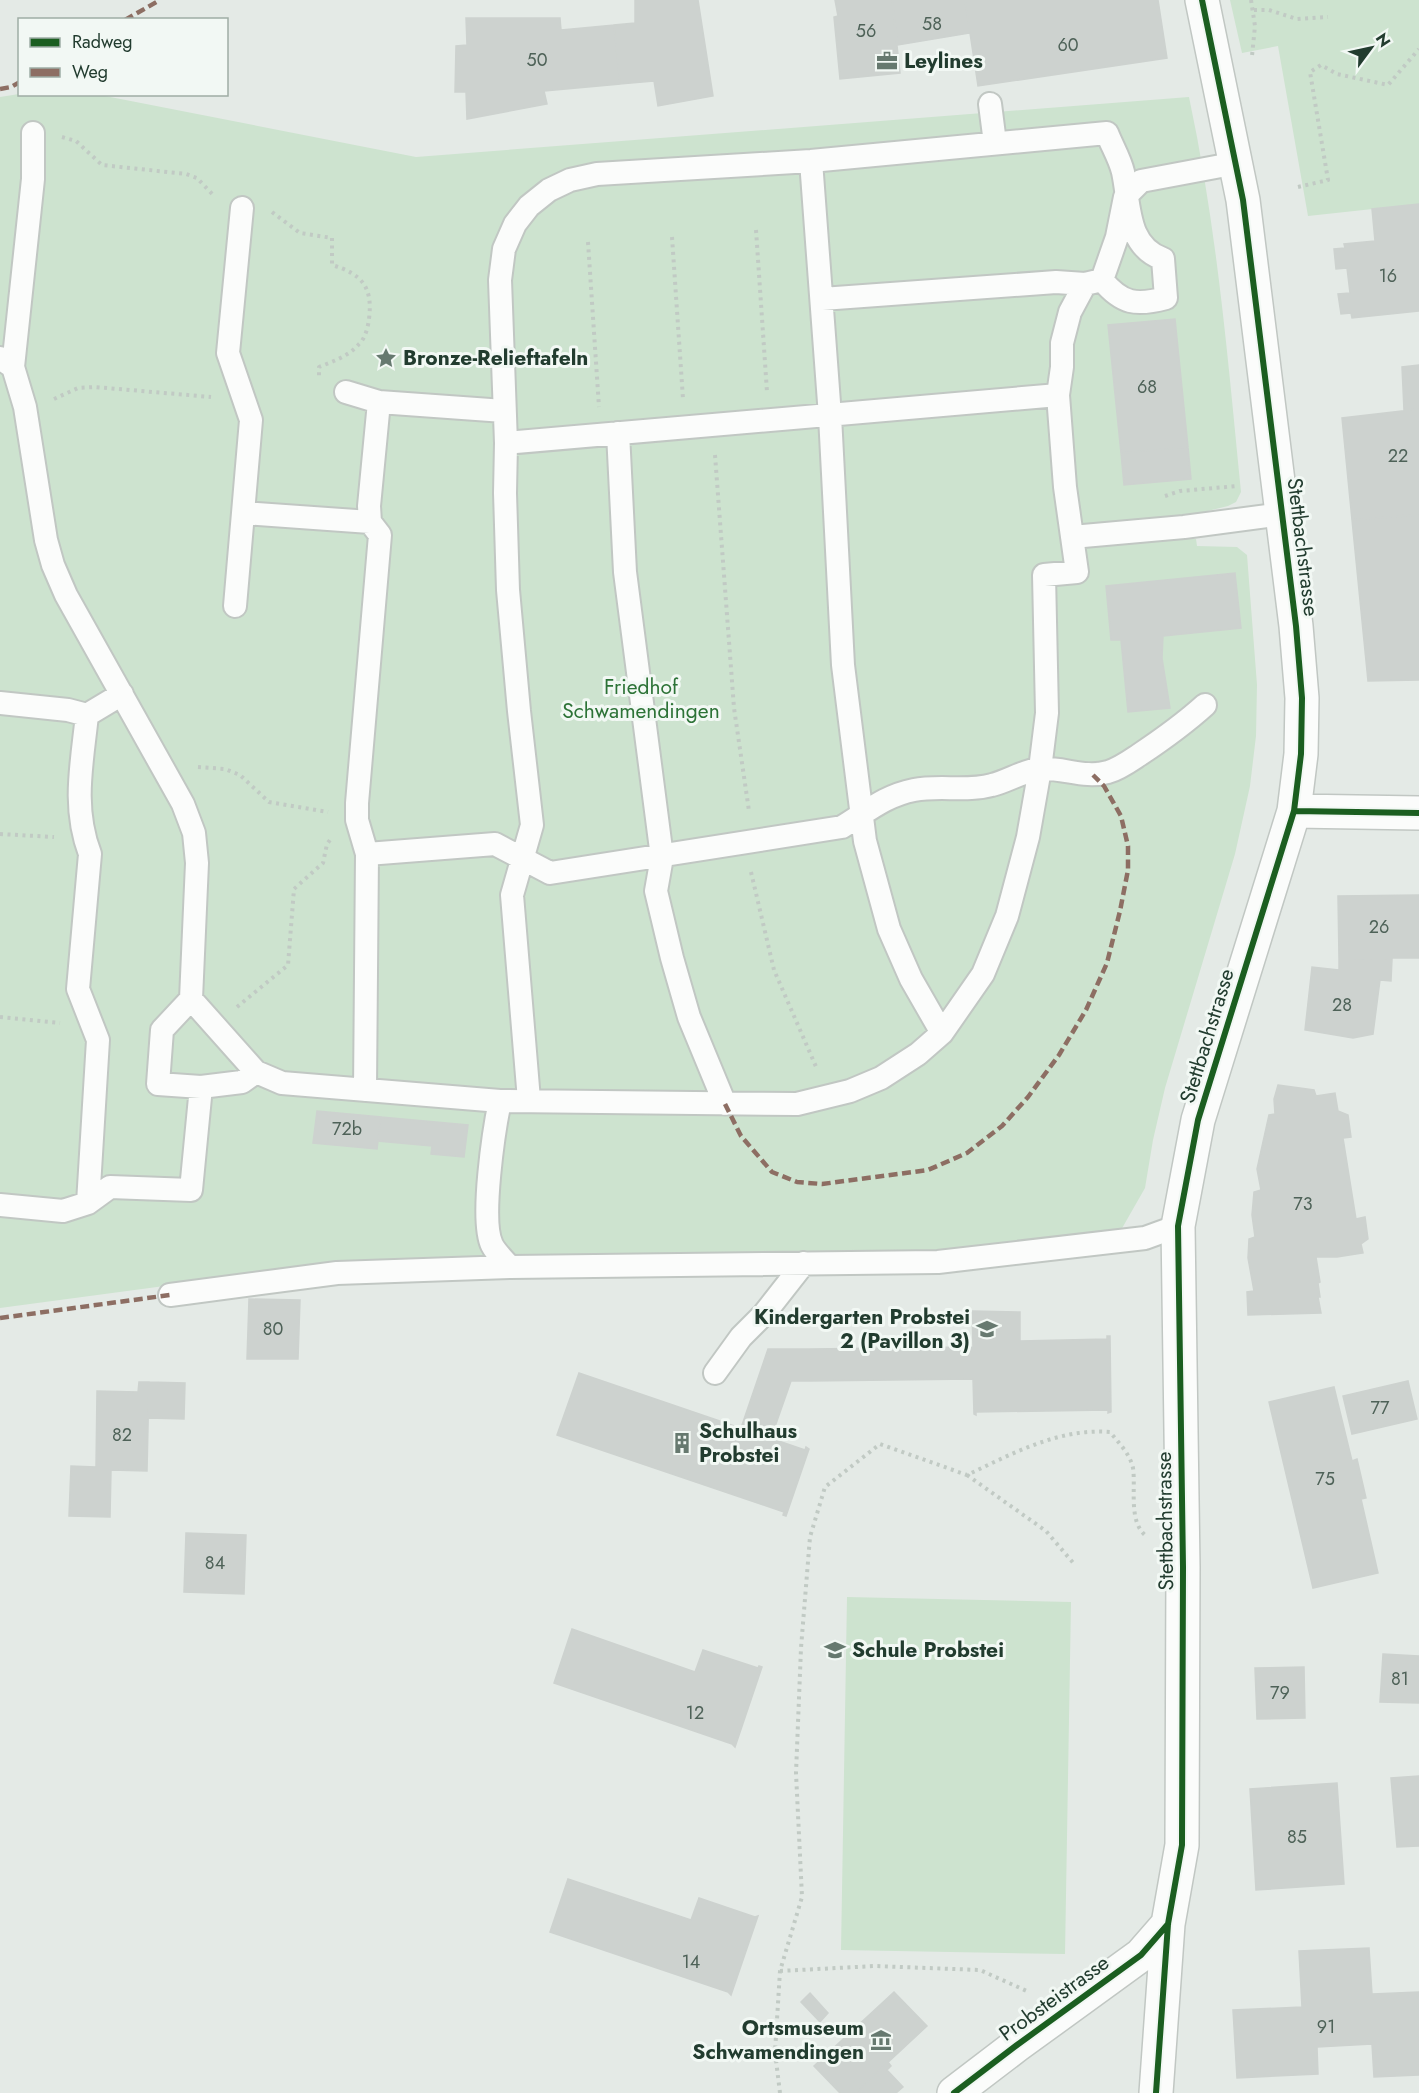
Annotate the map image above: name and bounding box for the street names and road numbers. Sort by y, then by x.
street label: Stettbachstrasse [1280,476,1326,618]
street label: Stettbachstrasse [1172,965,1242,1107]
street label: Stettbachstrasse [1149,1451,1181,1591]
street label: Probsteistrasse [993,1948,1115,2048]

